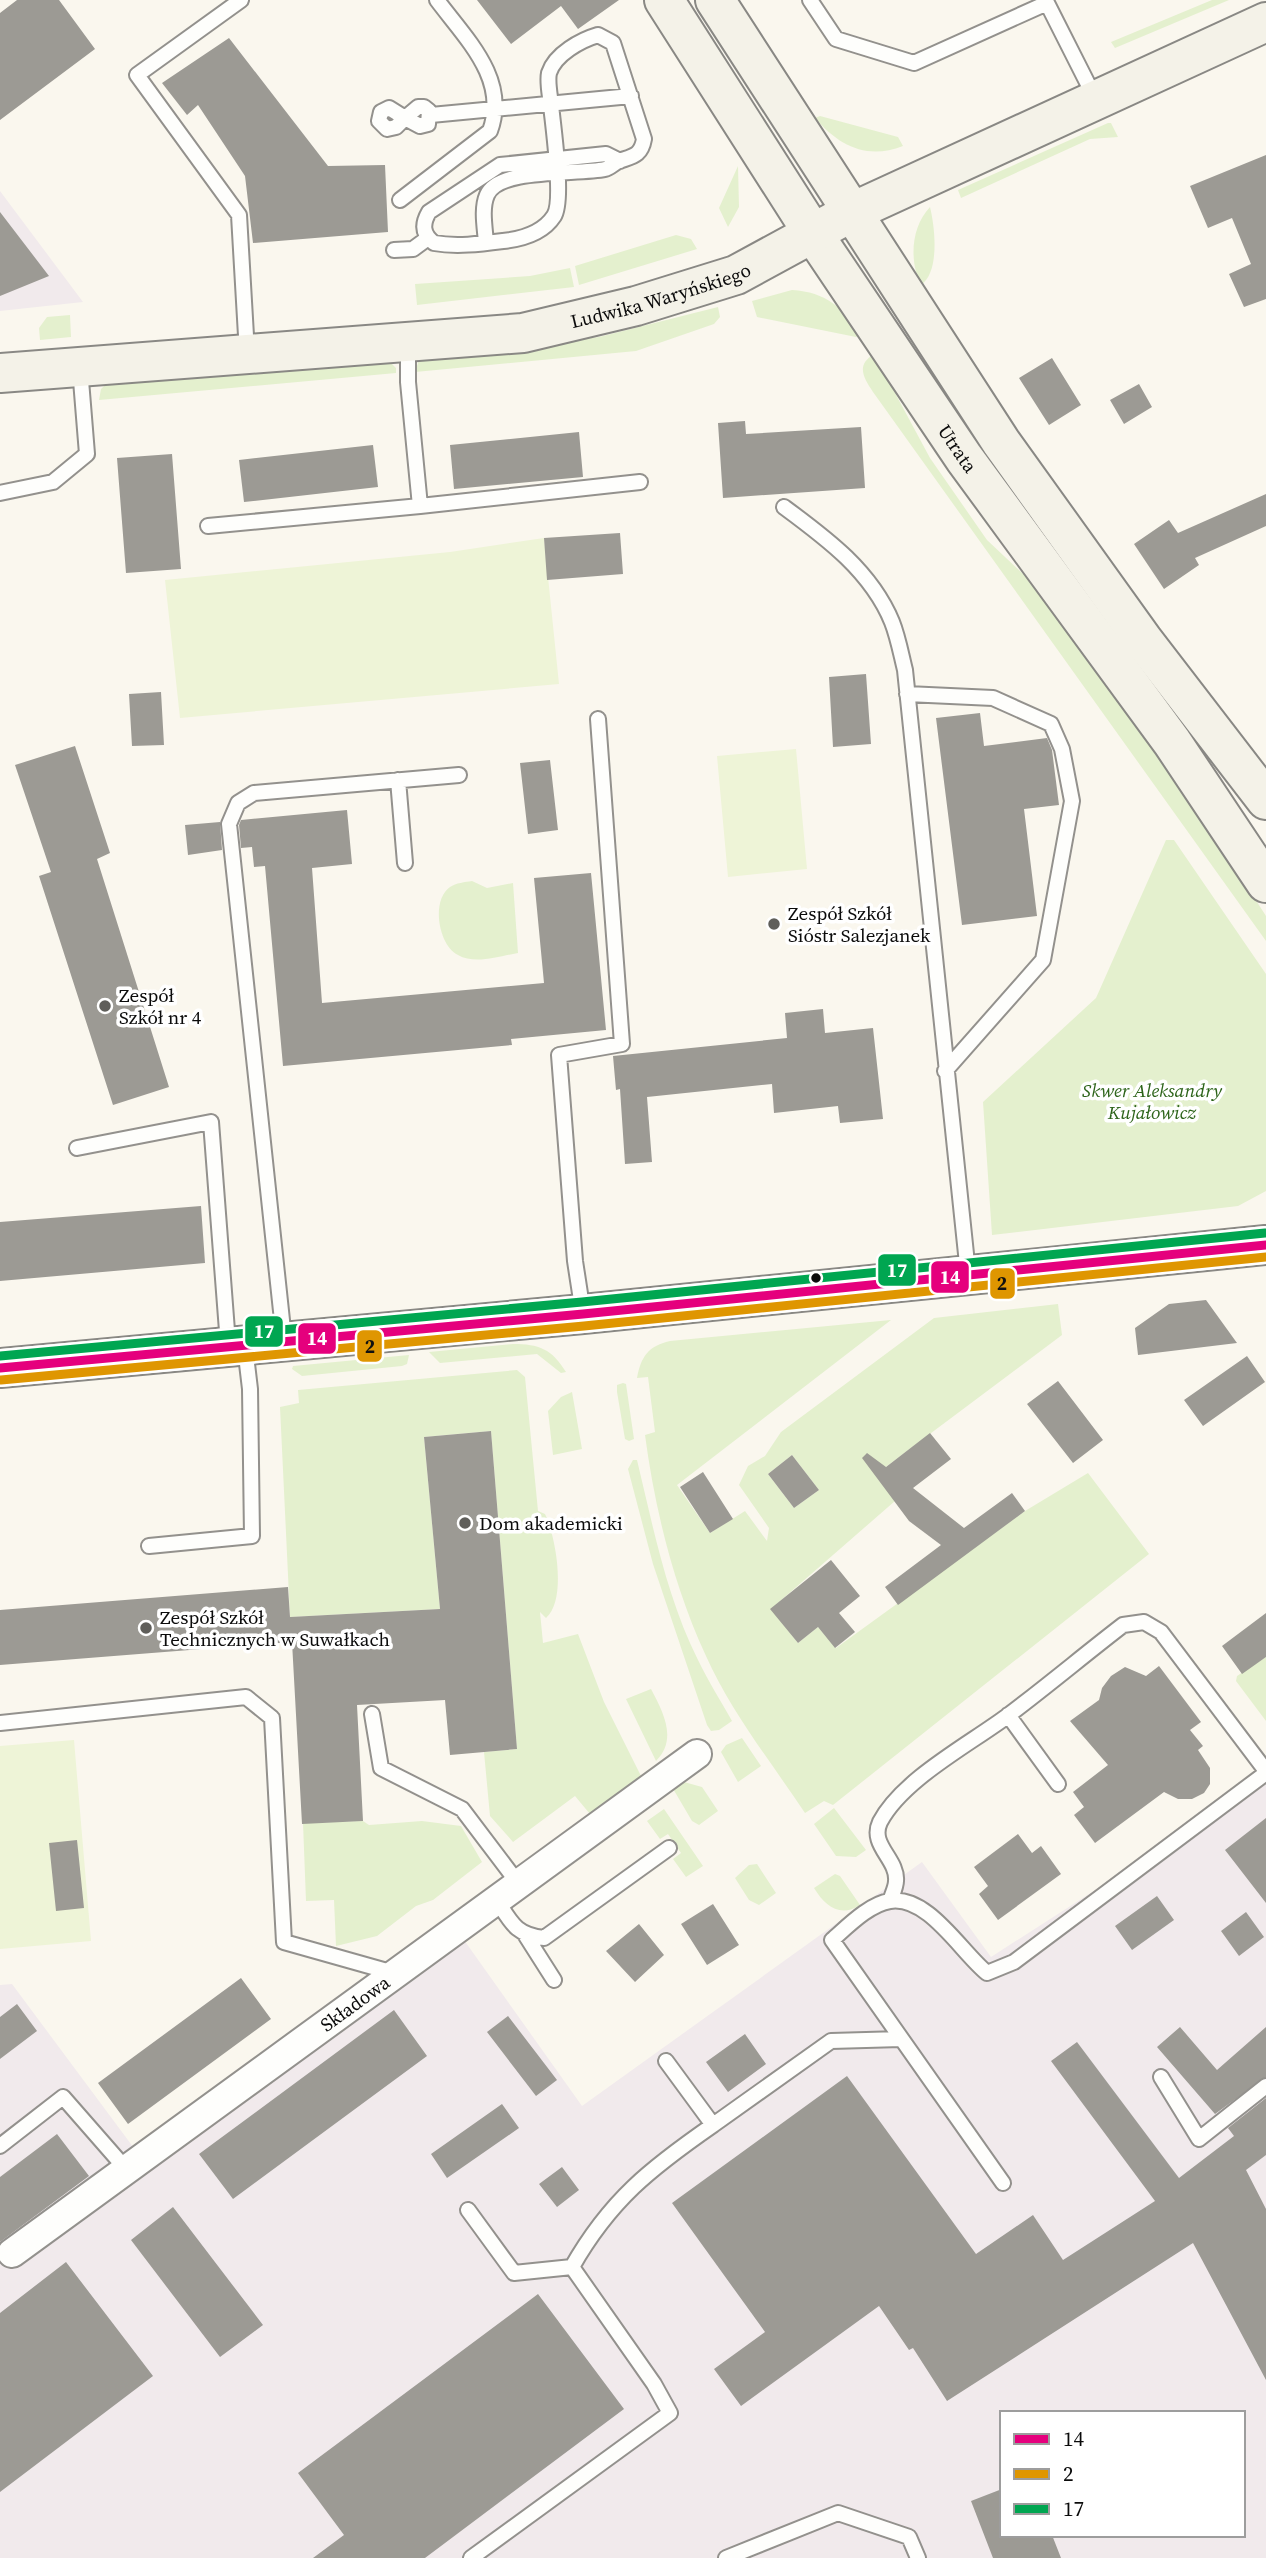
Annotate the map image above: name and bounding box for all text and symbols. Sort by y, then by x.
street label: Ludwika Waryńskiego [568,256,755,334]
street label: Utrata [932,419,984,478]
place label: Zespół Szkół Sióstr Salezjanek [788,900,931,948]
marker: Zespół Szkół Sióstr Salezjanek [766,916,782,932]
place label: Zespół Szkół nr 4 [119,982,202,1030]
marker: Zespół Szkół nr 4 [97,998,113,1014]
park label: Skwer Aleksandry Kujałowicz [1082,1077,1223,1125]
line badge: 17 [877,1253,917,1287]
text: 17 [887,1257,907,1283]
line badge: 14 [930,1260,970,1294]
text: 14 [940,1264,960,1290]
line badge: 2 [989,1267,1016,1300]
text: 2 [997,1270,1007,1296]
unlabelled marker [809,1271,823,1285]
line badge: 17 [244,1315,284,1348]
text: 17 [254,1318,274,1344]
line badge: 14 [297,1322,337,1355]
text: 14 [307,1325,327,1351]
line badge: 2 [356,1329,383,1363]
text: 2 [365,1333,375,1359]
place label: Dom akademicki [479,1510,623,1536]
marker: Dom akademicki [457,1515,473,1531]
place label: Zespół Szkół Technicznych w Suwałkach [160,1604,390,1652]
marker: Zespół Szkół Technicznych w Suwałkach [138,1620,154,1636]
street label: Składowa [315,1969,395,2037]
legend [1000,2411,1245,2537]
text: 14 [1063,2424,1085,2453]
text: 2 [1063,2459,1074,2488]
text: 17 [1063,2494,1084,2523]

